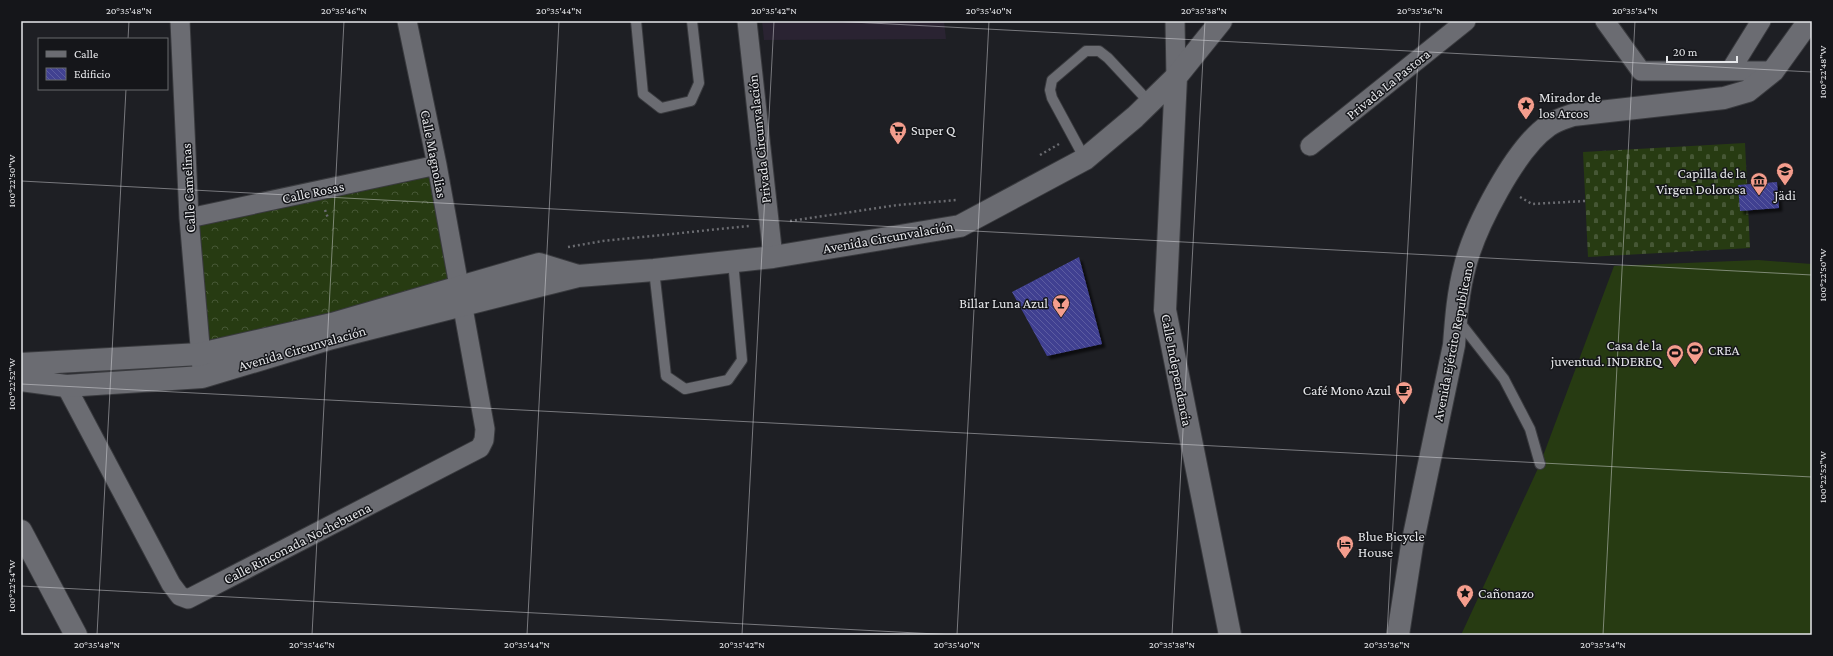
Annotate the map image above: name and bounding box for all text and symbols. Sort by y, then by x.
text: 20°35'48"N [106,5,153,16]
text: 20°35'46"N [321,5,367,16]
text: 20°35'44"N [536,5,582,16]
text: 20°35'42"N [751,5,797,16]
text: 20°35'40"N [966,5,1013,16]
text: 20°35'38"N [1181,5,1227,16]
text: 20°35'36"N [1397,5,1443,16]
text: 20°35'34"N [1612,5,1658,16]
legend [38,38,168,90]
scale bar [1667,38,1737,64]
street label: Privada La Pastora [1343,45,1433,122]
text: 20 m [1673,45,1698,59]
text: 100°22'48"W [1817,45,1828,98]
text: Calle [74,47,98,61]
text: Edificio [74,67,111,81]
street label: Privada Circunvalación [744,73,774,204]
place label: Mirador de los Arcos [1539,89,1601,121]
place icon: Mirador de los Arcos [1516,95,1536,120]
street label: Calle Magnolias [418,109,450,199]
supermarket icon: Super Q [888,120,908,145]
place label: Super Q [911,122,956,138]
street label: Calle Camelinas [178,143,198,233]
text: 100°22'50"W [6,154,17,207]
school or university icon: Jädi [1775,161,1795,186]
place label: Capilla de la Virgen Dolorosa [1656,165,1747,197]
museum icon: Capilla de la Virgen Dolorosa [1749,171,1769,196]
street label: Calle Rosas [281,178,345,206]
place label: Jädi [1772,187,1796,203]
street label: Avenida Circunvalación [822,218,955,256]
text: 100°22'50"W [1817,248,1828,301]
street label: Avenida Ejército Republicano [1430,259,1477,423]
bar icon: Billar Luna Azul [1051,293,1071,318]
place label: Billar Luna Azul [959,295,1048,311]
street label: Calle Independencia [1158,312,1196,428]
street label: Avenida Circunvalación [236,322,368,374]
place label: Casa de la juventud. INDEREQ [1550,337,1663,370]
sports icon: CREA [1685,340,1705,365]
place label: CREA [1708,342,1740,358]
sports icon: Casa de la juventud. INDEREQ [1665,343,1685,368]
text: 100°22'52"W [6,357,17,410]
cafe icon: Café Mono Azul [1394,380,1414,405]
place label: Café Mono Azul [1303,382,1391,398]
text: 100°22'52"W [1817,450,1828,503]
street label: Calle Rinconada Nochebuena [221,499,374,587]
place label: Blue Bicycle House [1358,528,1425,560]
hotel icon: Blue Bicycle House [1335,534,1355,559]
text: 100°22'54"W [6,559,17,612]
place icon: Cañonazo [1455,583,1475,608]
place label: Cañonazo [1478,585,1534,601]
text: 20°35'48"N [74,639,121,650]
text: 20°35'46"N [289,639,335,650]
text: 20°35'44"N [504,639,550,650]
text: 20°35'42"N [719,639,765,650]
text: 20°35'40"N [934,639,981,650]
text: 20°35'38"N [1149,639,1195,650]
text: 20°35'36"N [1364,639,1410,650]
text: 20°35'34"N [1580,639,1626,650]

